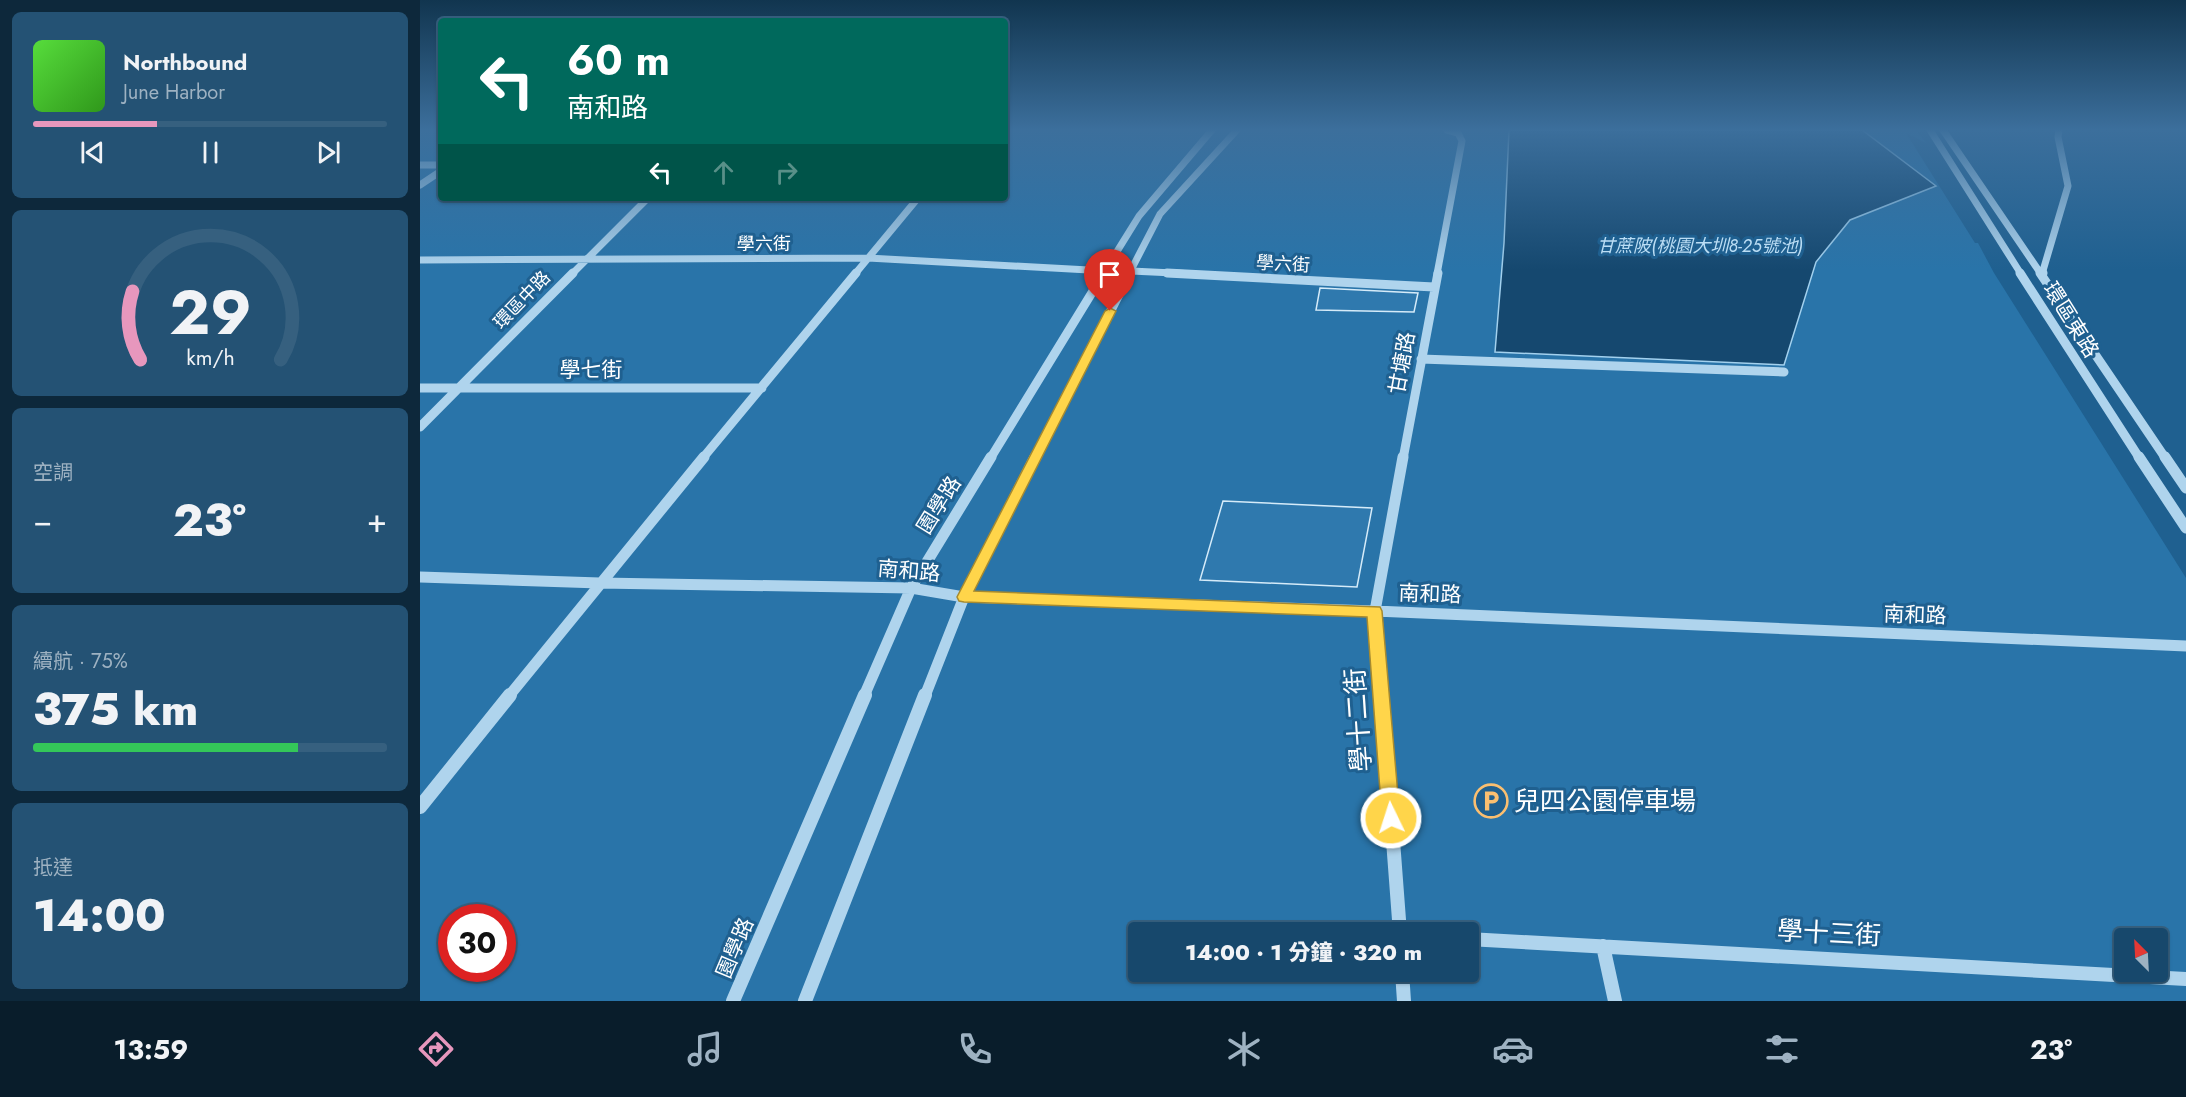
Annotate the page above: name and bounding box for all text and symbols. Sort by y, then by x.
text: 60 m [567,30,670,91]
icon: left [468,42,546,120]
text: Northbound [123,46,247,78]
text: June Harbor [123,78,225,107]
text: 南和路 [567,88,648,127]
icon: previous [76,136,109,169]
icon: pause [194,136,227,169]
icon: next [312,136,345,169]
icon: left [644,156,677,189]
icon: ahead [707,156,740,189]
icon: right [770,156,803,189]
street label: 學六街 [737,231,791,257]
water label: 甘蔗陂(桃園大圳8-25號池) [1597,233,1803,259]
pin [1084,249,1135,311]
street label: 學六街 [1255,250,1311,278]
icon: arrive [1093,258,1126,291]
street label: 環區中路 [488,265,556,335]
text: 29 [169,267,251,357]
street label: 環區東路 [2036,276,2106,364]
street label: 甘塘路 [1382,329,1422,397]
text: km/h [186,342,234,373]
street label: 學七街 [560,355,623,385]
text: 空調 [33,458,73,487]
street label: 園學路 [910,470,968,540]
text: 23° [173,488,246,553]
text: − [33,497,52,544]
text: + [367,497,387,544]
street label: 南和路 [876,553,942,589]
street label: 南和路 [1398,578,1462,610]
street label: 南和路 [1883,599,1947,631]
text: 續航 · 75% [33,647,128,676]
street label: 學十二街 [1335,667,1381,773]
text: 375 km [33,677,198,742]
place label: 兒四公園停車場 [1514,782,1696,820]
parking icon: 兒四公園停車場 [1473,783,1509,819]
position arrow [1359,786,1423,850]
text: 抵達 [33,853,73,882]
text: 14:00 [33,883,166,948]
speed limit sign: 30 [438,904,516,982]
street label: 學十三街 [1776,911,1882,955]
street label: 園學路 [709,913,761,983]
north arrow [2114,928,2168,982]
map controls [2114,928,2168,982]
text: 14:00 · 1 分鐘 · 320 m [1185,936,1422,968]
icon: directions [415,1028,457,1070]
icon: music [684,1028,726,1070]
icon: phone [954,1028,996,1070]
icon: climate [1223,1028,1265,1070]
icon: car [1492,1028,1534,1070]
icon: filters [1761,1028,1803,1070]
text: 13:59 [114,1030,188,1069]
text: 23° [2030,1030,2072,1069]

